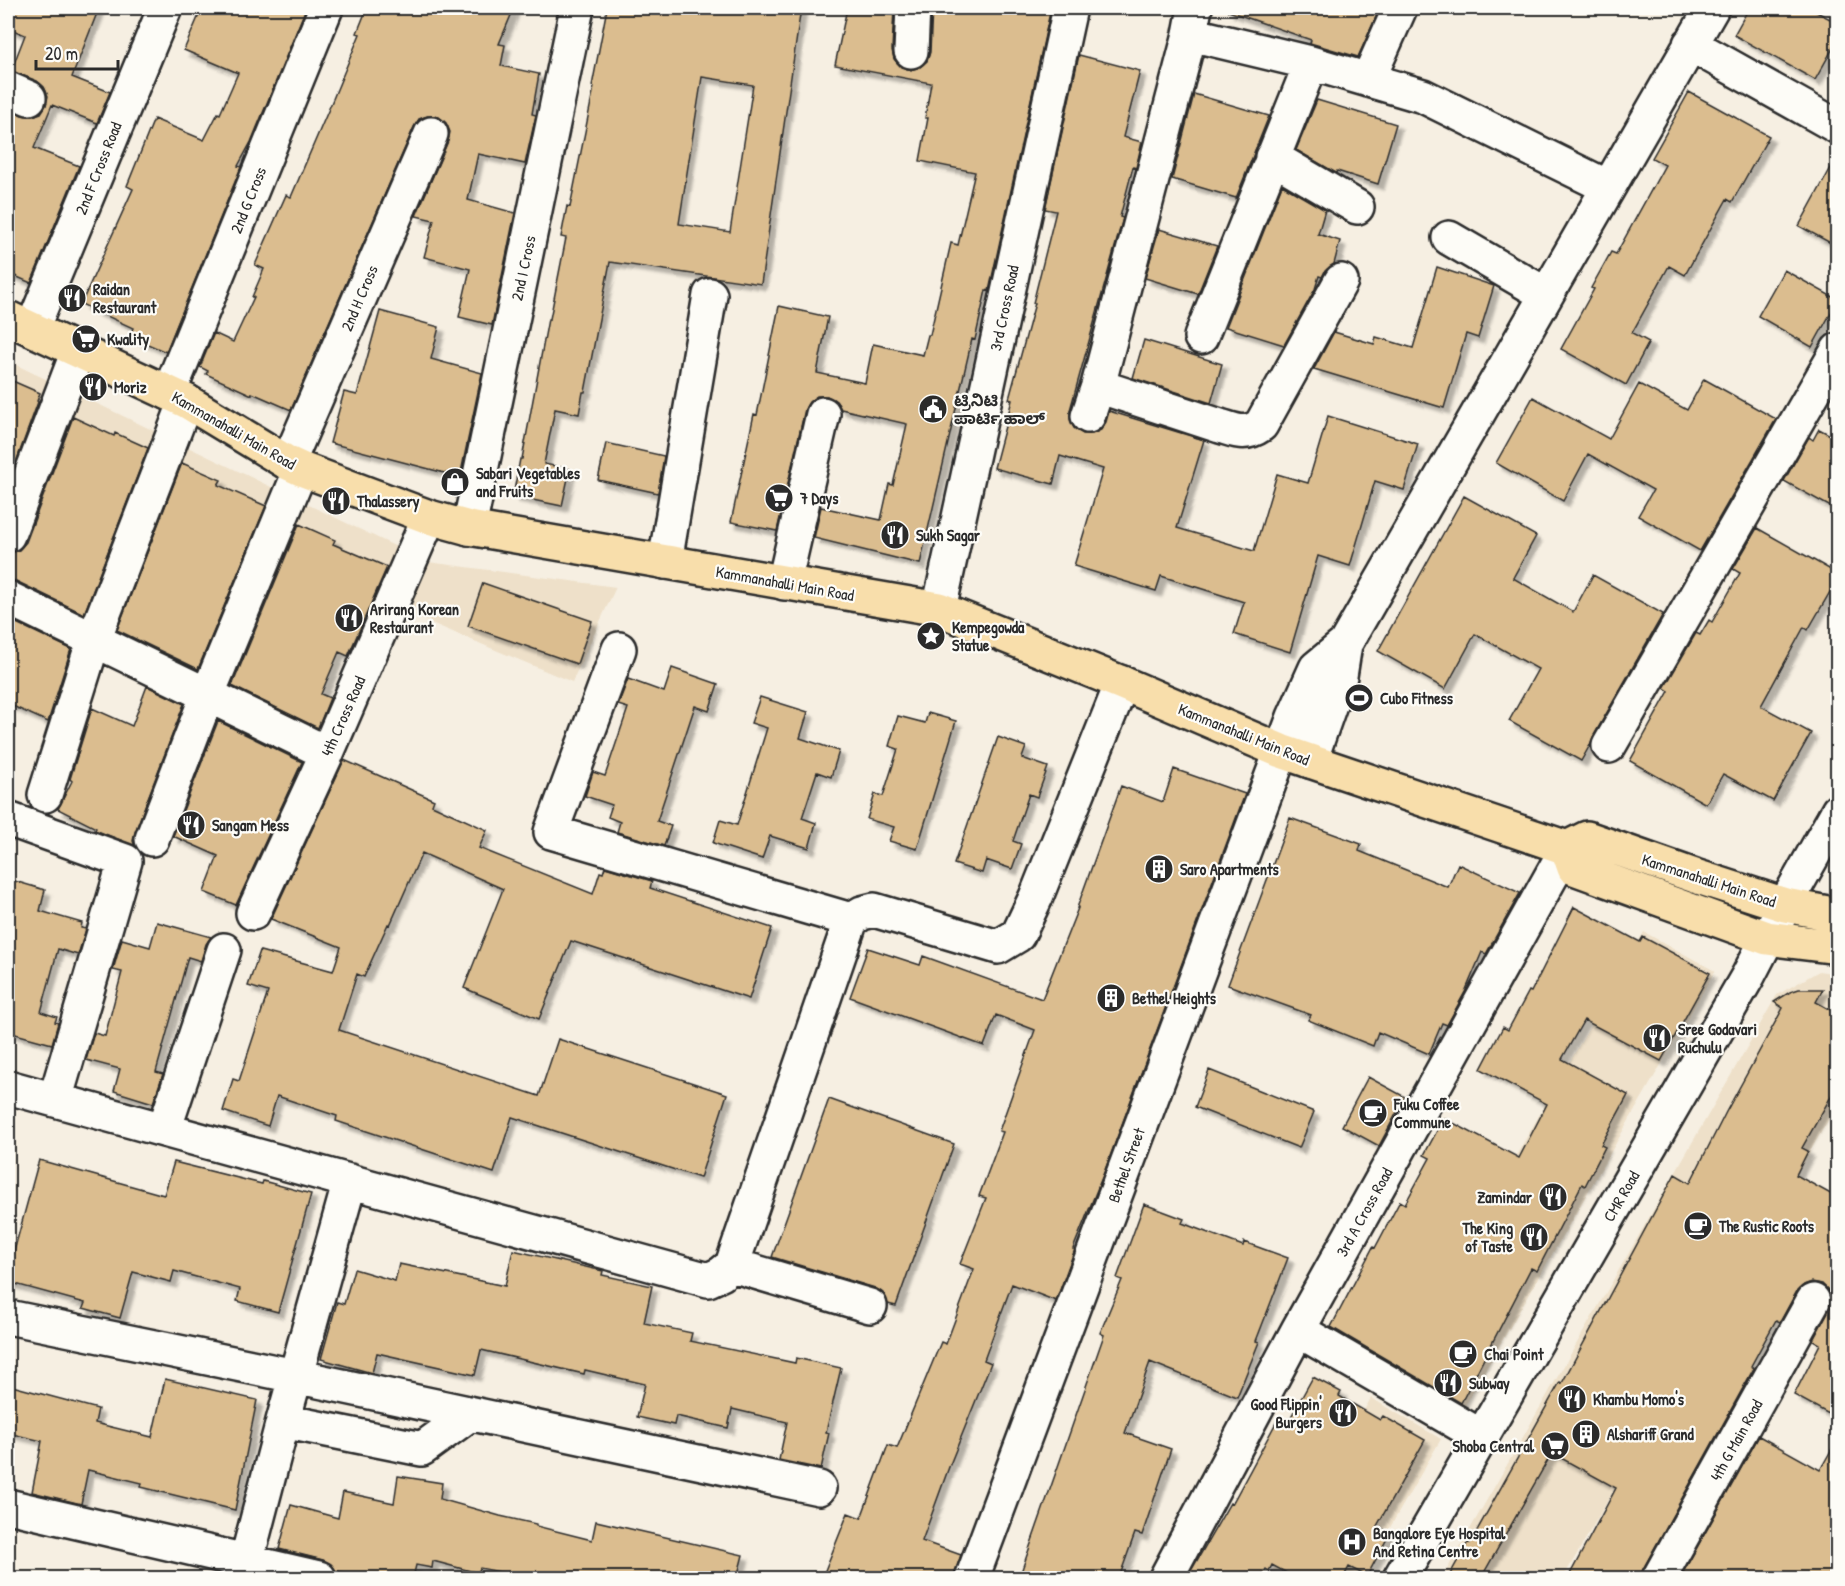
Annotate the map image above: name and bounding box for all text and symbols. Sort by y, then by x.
scale bar [36,33,118,71]
text: 20 m [45,41,78,66]
street label: 2nd F Cross Road [69,118,127,218]
street label: 2nd G Cross [225,164,271,236]
street label: 2nd I Cross [505,234,541,302]
street label: 2nd H Cross [335,262,383,334]
street label: 3rd Cross Road [984,263,1024,353]
place label: Raidan Restaurant [93,278,157,318]
restaurant icon: Raidan Restaurant [56,282,88,314]
supermarket icon: Kwality [70,323,102,355]
place label: Kwality [107,328,149,351]
restaurant icon: Moriz [77,371,109,403]
place label: Moriz [114,376,147,398]
street label: Kammanahalli Main Road [168,386,300,474]
place label: ಟ್ರಿನಿಟಿ ಪಾರ್ಟಿ ಹಾಲ್ [954,389,1046,429]
public building icon: ಟ್ರಿನಿಟಿ ಪಾರ್ಟಿ ಹಾಲ್ [917,393,949,425]
place label: Sabari Vegetables and Fruits [476,462,581,502]
shop icon: Sabari Vegetables and Fruits [439,466,471,498]
supermarket icon: 7 Days [763,482,795,514]
restaurant icon: Thalassery [320,485,352,517]
place label: 7 Days [799,487,839,510]
place label: Thalassery [356,490,420,513]
restaurant icon: Sukh Sagar [879,519,911,551]
place label: Sukh Sagar [916,524,981,547]
street label: Kammanahalli Main Road [714,560,856,606]
place label: Arirang Korean Restaurant [370,598,459,638]
restaurant icon: Arirang Korean Restaurant [333,602,365,634]
place label: Kempegowda Statue [952,616,1025,656]
place icon: Kempegowda Statue [915,620,947,652]
street label: 4th Cross Road [316,672,370,760]
sports icon: Cubo Fitness [1343,682,1375,714]
place label: Cubo Fitness [1380,687,1454,709]
street label: Kammanahalli Main Road [1175,698,1313,770]
restaurant icon: Sangam Mess [175,809,207,841]
place label: Sangam Mess [212,814,290,837]
street label: Kammanahalli Main Road [1639,848,1779,912]
building icon: Saro Apartments [1143,853,1175,885]
place label: Saro Apartments [1180,858,1279,881]
building icon: Bethel Heights [1095,982,1127,1014]
place label: Bethel Heights [1132,987,1217,1010]
place label: Sree Godavari Ruchulu [1678,1018,1757,1058]
restaurant icon: Sree Godavari Ruchulu [1641,1022,1673,1054]
place label: Fuku Coffee Commune [1393,1093,1460,1133]
cafe icon: Fuku Coffee Commune [1357,1097,1389,1129]
street label: Bethel Street [1102,1124,1150,1206]
street label: 3rd A Cross Road [1331,1164,1397,1260]
street label: CMR Road [1598,1166,1644,1226]
restaurant icon: Zamindar [1537,1181,1569,1213]
place label: Zamindar [1477,1186,1533,1208]
cafe icon: The Rustic Roots [1682,1210,1714,1242]
place label: The Rustic Roots [1718,1215,1815,1237]
place label: The King of Taste [1461,1217,1514,1257]
restaurant icon: The King of Taste [1518,1221,1550,1253]
cafe icon: Chai Point [1447,1338,1479,1370]
place label: Chai Point [1484,1343,1544,1365]
restaurant icon: Subway [1432,1367,1464,1399]
place label: Subway [1469,1372,1510,1395]
restaurant icon: Khambu Momo's [1556,1383,1588,1415]
place label: Khambu Momo's [1593,1388,1685,1410]
place label: Good Flippin' Burgers [1251,1393,1323,1434]
street label: 4th G Main Road [1705,1395,1767,1485]
restaurant icon: Good Flippin' Burgers [1327,1397,1359,1429]
building icon: Alshariff Grand [1570,1418,1602,1450]
place label: Alshariff Grand [1607,1423,1694,1445]
supermarket icon: Shoba Central [1539,1430,1571,1462]
place label: Shoba Central [1452,1435,1535,1457]
place label: Bangalore Eye Hospital And Retina Centre [1373,1522,1506,1562]
hospital icon: Bangalore Eye Hospital And Retina Centre [1336,1526,1368,1558]

